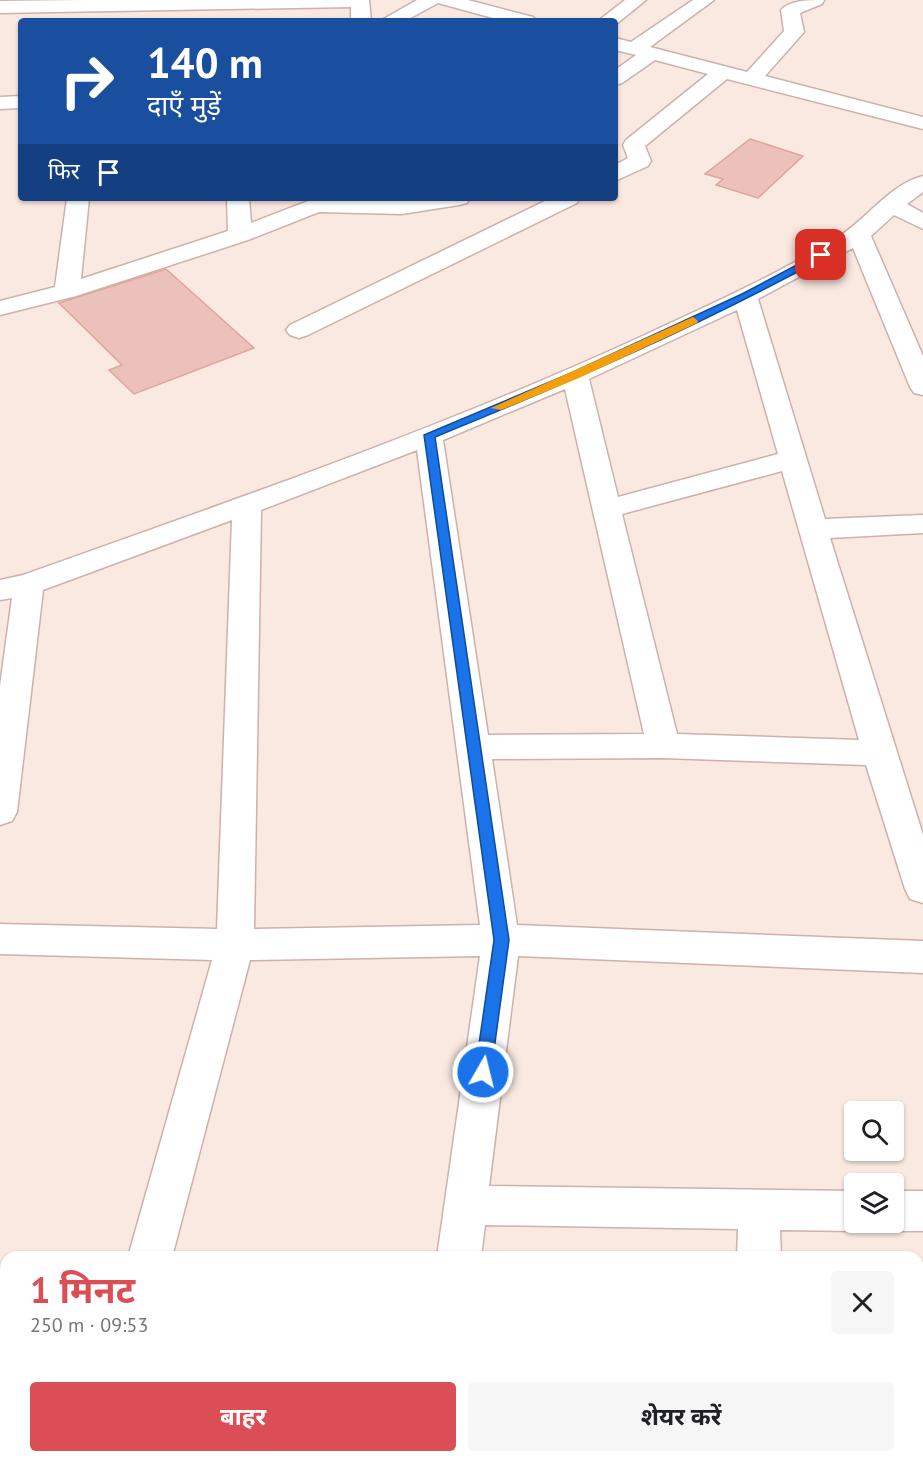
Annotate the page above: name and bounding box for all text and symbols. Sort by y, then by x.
text: 140 m [147,35,263,90]
icon: right [48,42,126,120]
text: दाएँ मुड़ें [147,88,221,122]
icon: arrive [92,156,125,189]
text: फिर [48,157,80,185]
pin [795,229,846,280]
icon: arrive [804,238,837,271]
position arrow [451,1040,515,1104]
map controls [844,1101,904,1233]
button: search [844,1101,904,1161]
button: layers [844,1173,904,1233]
text: 1 मिनट [30,1266,135,1313]
button: close [831,1271,894,1334]
text: 250 m · 09:53 [30,1312,148,1338]
button: बाहर [30,1382,456,1451]
button: शेयर करें [468,1382,894,1451]

